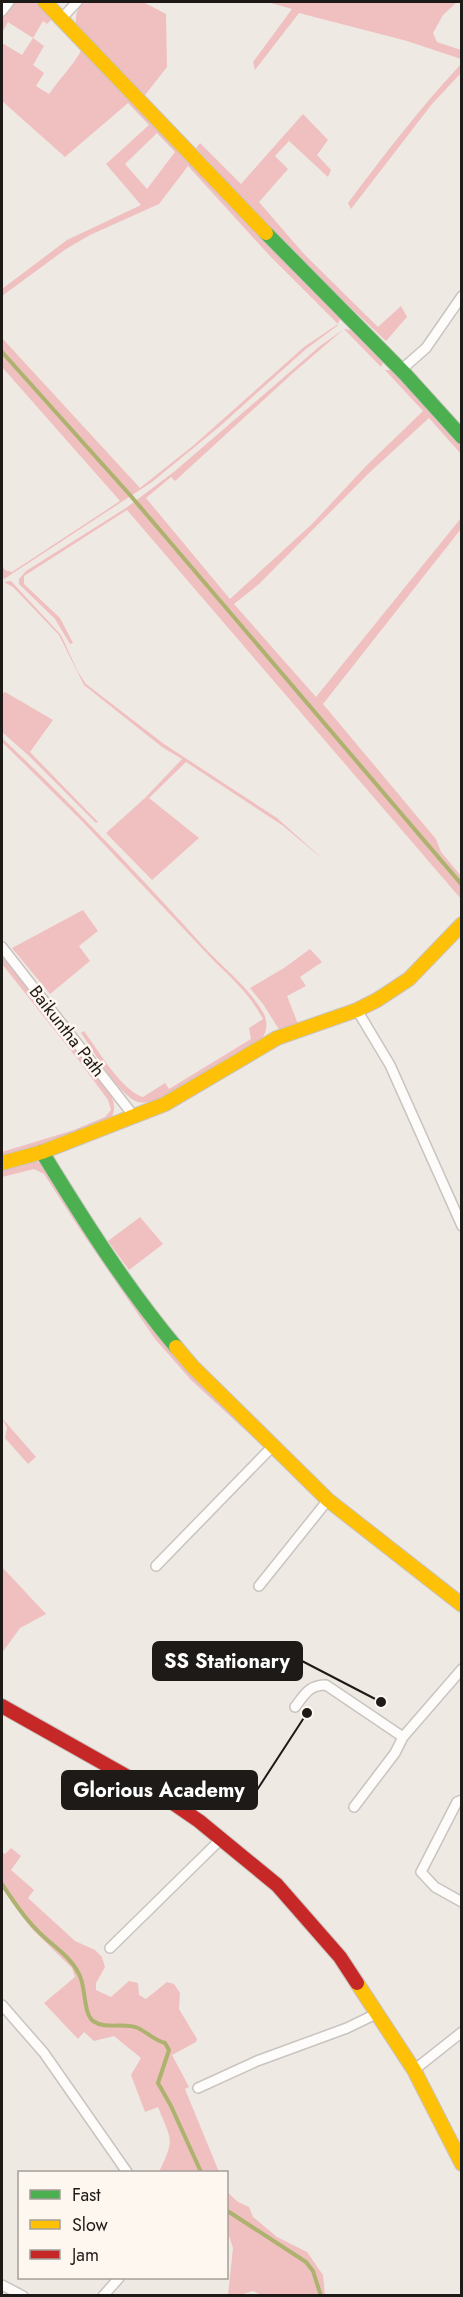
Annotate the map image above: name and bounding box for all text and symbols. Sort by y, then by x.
street label: Baikuntha Path [23,980,111,1082]
callout: SS Stationary [153,1642,302,1680]
text: SS Stationary [164,1647,290,1676]
callout: Glorious Academy [62,1771,257,1809]
text: Glorious Academy [73,1776,245,1805]
legend [18,2171,228,2279]
text: Fast [72,2182,101,2208]
text: Slow [72,2212,109,2238]
text: Jam [70,2242,99,2268]

